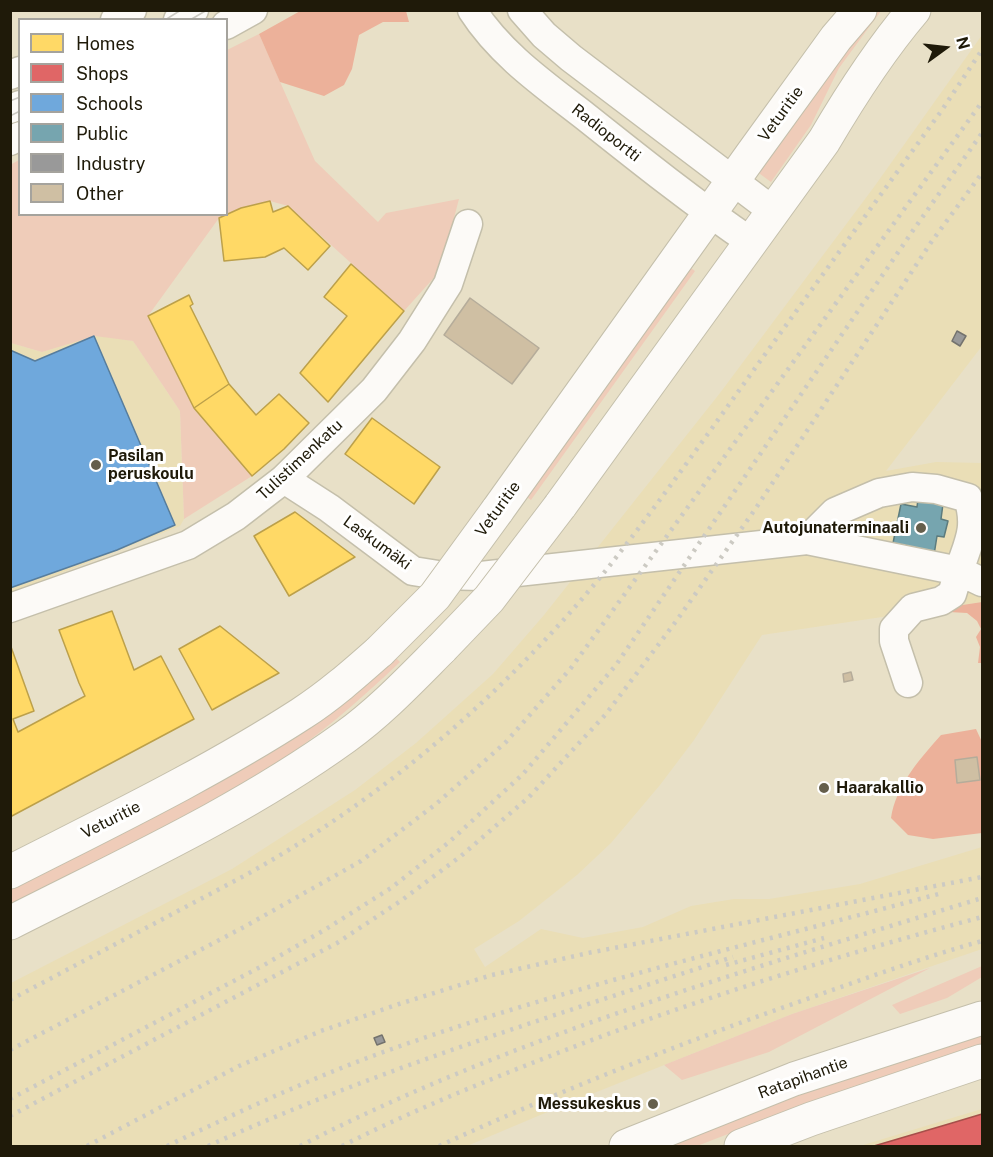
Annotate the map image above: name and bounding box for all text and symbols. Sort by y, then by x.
legend [18,18,228,216]
north arrow [915,18,975,78]
text: Homes [76,33,135,54]
text: N [952,35,974,52]
text: Shops [76,63,128,84]
street label: Veturitie [755,83,807,145]
text: Schools [76,93,143,114]
street label: Radioportti [568,100,644,166]
text: Public [76,123,128,144]
text: Industry [76,153,145,174]
text: Other [76,183,124,204]
street label: Tulistimenkatu [253,416,347,504]
place label: Pasilan peruskoulu [108,446,194,484]
marker: Pasilan peruskoulu [89,458,103,472]
street label: Veturitie [472,478,524,540]
street label: Laskumäki [339,512,415,574]
place label: Autojunaterminaali [762,518,909,538]
marker: Autojunaterminaali [914,521,928,535]
place label: Haarakallio [836,778,924,798]
marker: Haarakallio [817,781,831,795]
street label: Veturitie [78,797,144,843]
street label: Ratapihantie [756,1053,850,1103]
place label: Messukeskus [537,1094,641,1114]
marker: Messukeskus [646,1097,660,1111]

